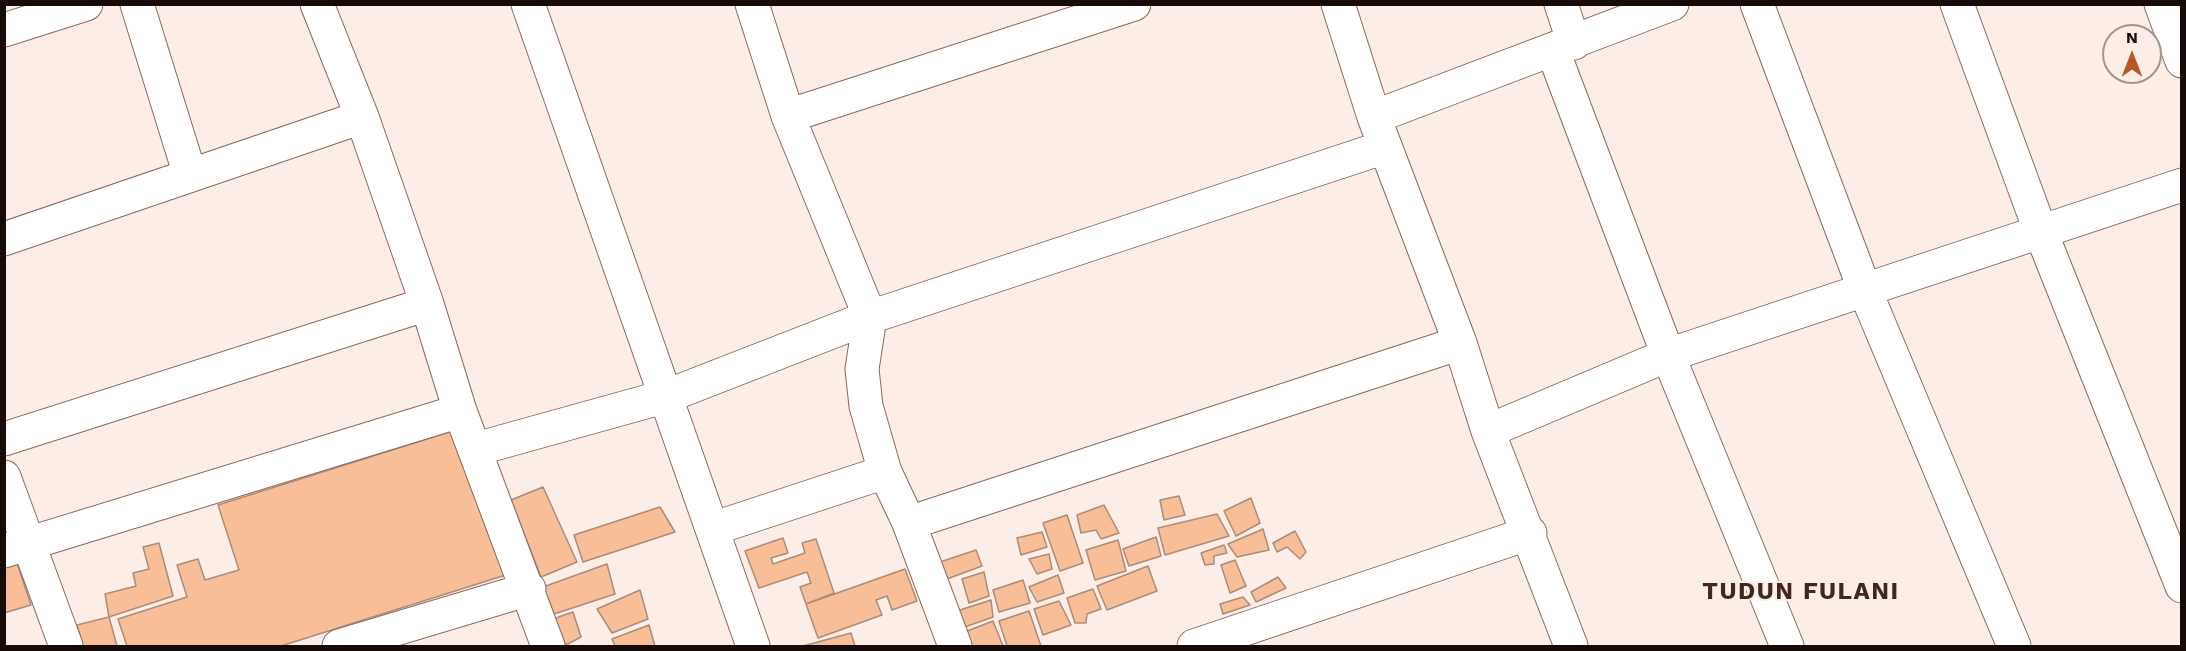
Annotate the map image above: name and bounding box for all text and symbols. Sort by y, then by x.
north arrow [2102,24,2162,84]
text: N [2126,28,2138,47]
district label: TUDUN FULANI [1702,578,1900,606]

